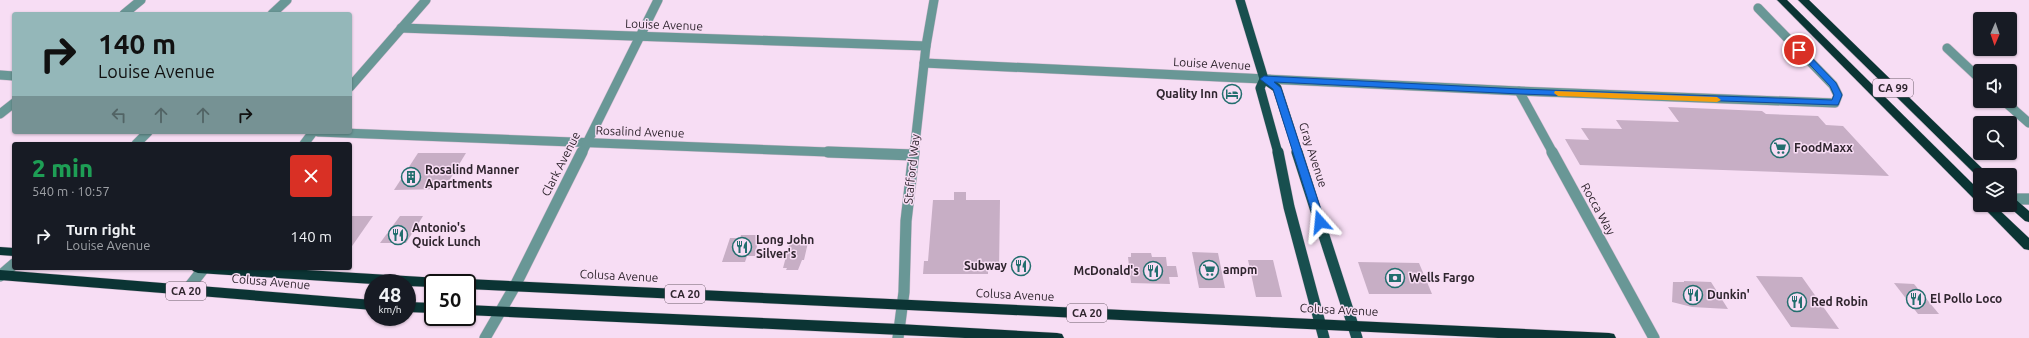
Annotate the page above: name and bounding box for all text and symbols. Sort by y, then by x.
north arrow [1973,12,2017,56]
map controls [1973,12,2017,212]
street label: Louise Avenue [625,17,703,32]
icon: right [32,28,84,80]
text: 140 m [98,28,176,59]
pin [1782,33,1816,67]
icon: arrive [1788,39,1810,61]
street label: Louise Avenue [1173,55,1251,72]
text: Louise Avenue [98,61,215,81]
button: sound [1973,64,2017,108]
road number: CA 99 [1873,79,1913,97]
hotel icon: Quality Inn [1221,83,1243,105]
place label: Quality Inn [1156,87,1218,100]
icon: left [108,104,130,126]
icon: ahead [150,104,172,126]
icon: ahead [192,104,214,126]
icon: right [234,104,256,126]
button: search [1973,116,2017,160]
street label: Gray Avenue [1297,121,1330,189]
street label: Rosalind Avenue [595,123,685,140]
street label: Clark Avenue [539,129,582,198]
street label: Stafford Way [901,133,922,205]
supermarket icon: FoodMaxx [1769,137,1791,159]
place label: FoodMaxx [1794,141,1853,154]
text: 2 min [32,155,93,182]
button: close [290,155,332,197]
place label: Rosalind Manner Apartments [425,163,519,190]
building icon: Rosalind Manner Apartments [400,166,422,188]
button: layers [1973,168,2017,212]
street label: Rocca Way [1579,181,1618,237]
text: 540 m · 10:57 [32,184,110,198]
position arrow [1299,201,1341,243]
text: Turn right [66,221,136,238]
place label: Antonio's Quick Lunch [412,221,481,248]
restaurant icon: Antonio's Quick Lunch [387,224,409,246]
icon: right [32,225,54,247]
text: 140 m [290,228,332,245]
place label: Long John Silver's [756,233,814,260]
restaurant icon: Long John Silver's [731,236,753,258]
text: Louise Avenue [66,238,150,252]
restaurant icon: Subway [1010,255,1032,277]
place label: Subway [964,259,1008,272]
supermarket icon: ampm [1198,259,1220,281]
restaurant icon: McDonald's [1142,260,1164,282]
place label: ampm [1223,263,1257,276]
place label: McDonald's [1073,264,1139,277]
street label: Colusa Avenue [579,267,659,284]
bank icon: Wells Fargo [1384,267,1406,289]
place label: Wells Fargo [1409,271,1475,284]
street label: Colusa Avenue [231,272,311,291]
speed limit sign: 50 [424,274,476,326]
road number: CA 20 [166,282,206,300]
text: 48 [379,283,401,306]
restaurant icon: Dunkin' [1682,284,1704,306]
road number: CA 20 [665,285,705,303]
street label: Colusa Avenue [975,286,1055,303]
place label: Dunkin' [1707,288,1750,301]
restaurant icon: El Pollo Loco [1905,288,1927,310]
restaurant icon: Red Robin [1786,291,1808,313]
place label: El Pollo Loco [1930,292,2002,305]
place label: Red Robin [1811,295,1868,308]
street label: Colusa Avenue [1299,301,1379,318]
text: km/h [378,304,402,315]
road number: CA 20 [1067,304,1107,322]

